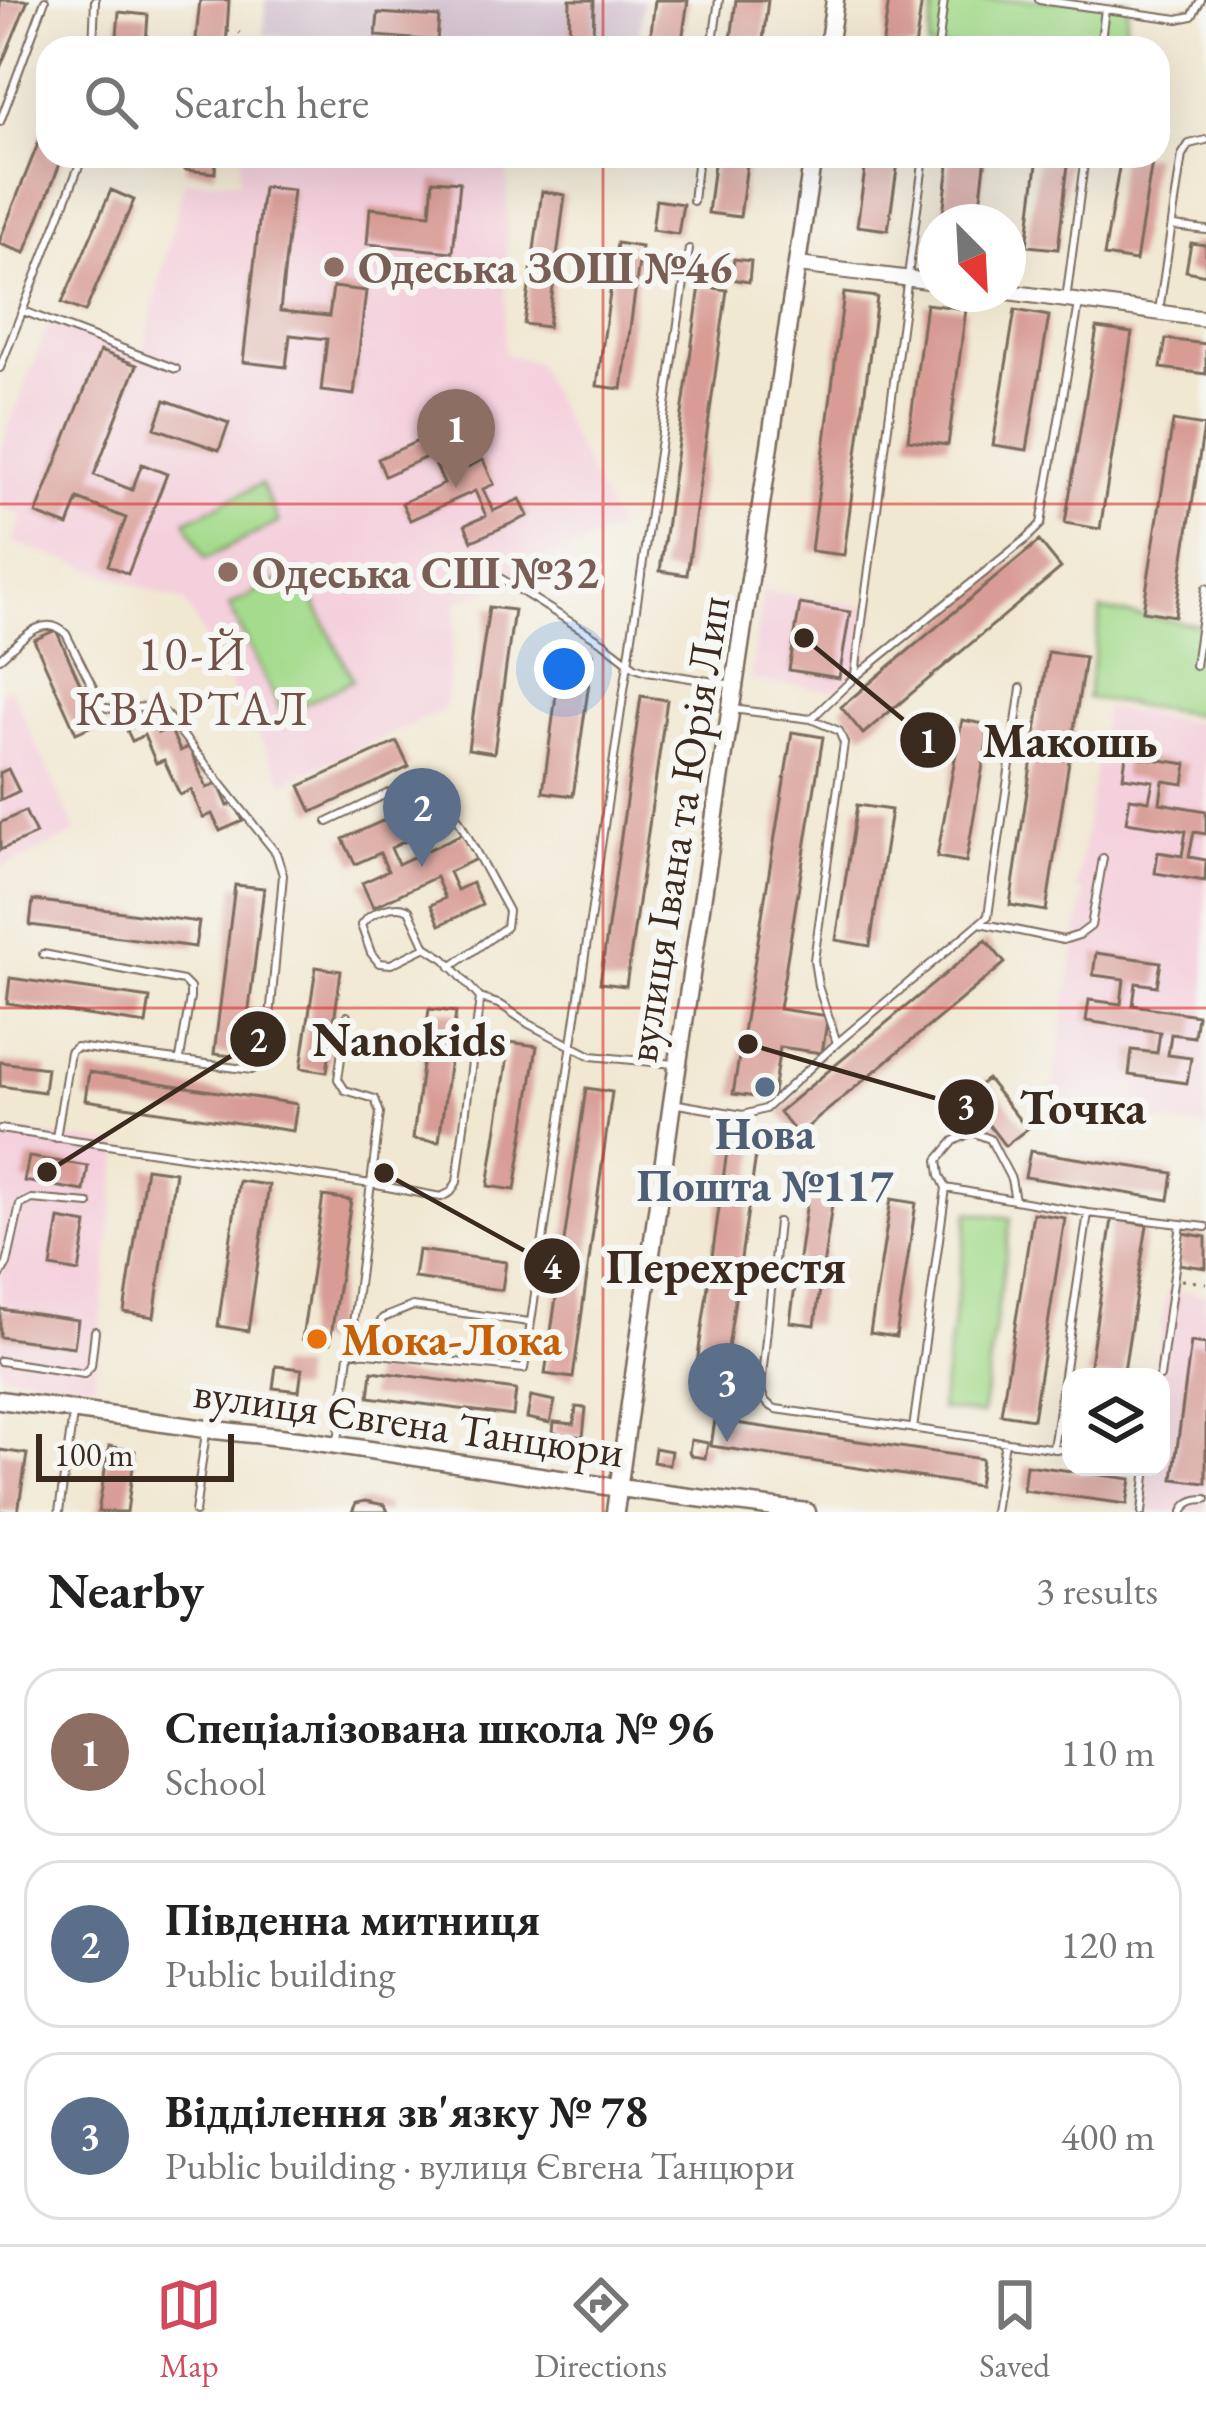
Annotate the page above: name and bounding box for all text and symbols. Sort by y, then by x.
search box [36,36,1170,168]
icon: search [78,69,144,135]
text: Search here [174,73,369,131]
north arrow [918,204,1026,312]
place label: Одеська ЗОШ №46 [358,238,732,296]
marker: Одеська ЗОШ №46 [321,254,347,280]
pin: 1 [417,389,495,488]
place label: Одеська СШ №32 [252,543,599,601]
marker: Одеська СШ №32 [215,559,241,585]
street label: вулиця Івана та Юрія Лип [612,592,742,1066]
district label: 10-Й КВАРТАЛ [75,622,311,739]
your location [534,639,594,699]
callout: Макошь [898,698,1181,782]
text: Макошь [982,709,1158,771]
text: 1 [918,717,938,764]
pin: 2 [383,768,461,867]
callout: Nanokids [228,997,530,1081]
text: Nanokids [312,1008,506,1070]
text: 2 [248,1016,268,1063]
callout: Точка [936,1065,1171,1149]
marker: Нова Пошта №117 [752,1074,778,1100]
text: Точка [1020,1076,1147,1138]
text: 3 [956,1083,976,1130]
place label: Нова Пошта №117 [636,1104,894,1214]
callout: Перехрестя [522,1224,870,1308]
text: Перехрестя [606,1235,846,1297]
text: 4 [542,1243,562,1290]
place label: Мока-Лока [341,1310,562,1368]
marker: Мока-Лока [304,1326,330,1352]
pin: 3 [688,1343,766,1442]
street label: вулиця Євгена Танцюри [190,1362,628,1480]
map controls [1062,1368,1170,1476]
button: layers [1062,1368,1170,1476]
scale bar [36,1428,234,1481]
text: 100 m [54,1433,134,1476]
text: Nearby [48,1557,204,1623]
text: 3 results [1036,1565,1158,1616]
text: Спеціалізована школа № 96 [165,1698,714,1756]
text: 1 [80,1727,100,1778]
text: 110 m [1061,1727,1155,1778]
text: School [165,1756,266,1807]
text: Південна митниця [165,1890,540,1948]
text: 2 [80,1919,100,1970]
text: 120 m [1061,1919,1155,1970]
text: Public building [165,1948,396,1999]
text: Відділення зв'язку № 78 [165,2082,648,2140]
text: 3 [80,2111,100,2162]
text: 400 m [1061,2111,1155,2162]
text: Public building · вулиця Євгена Танцюри [165,2140,795,2191]
tab: Map [156,2272,222,2387]
tab: Directions [534,2272,667,2387]
tab: Saved [979,2272,1050,2387]

